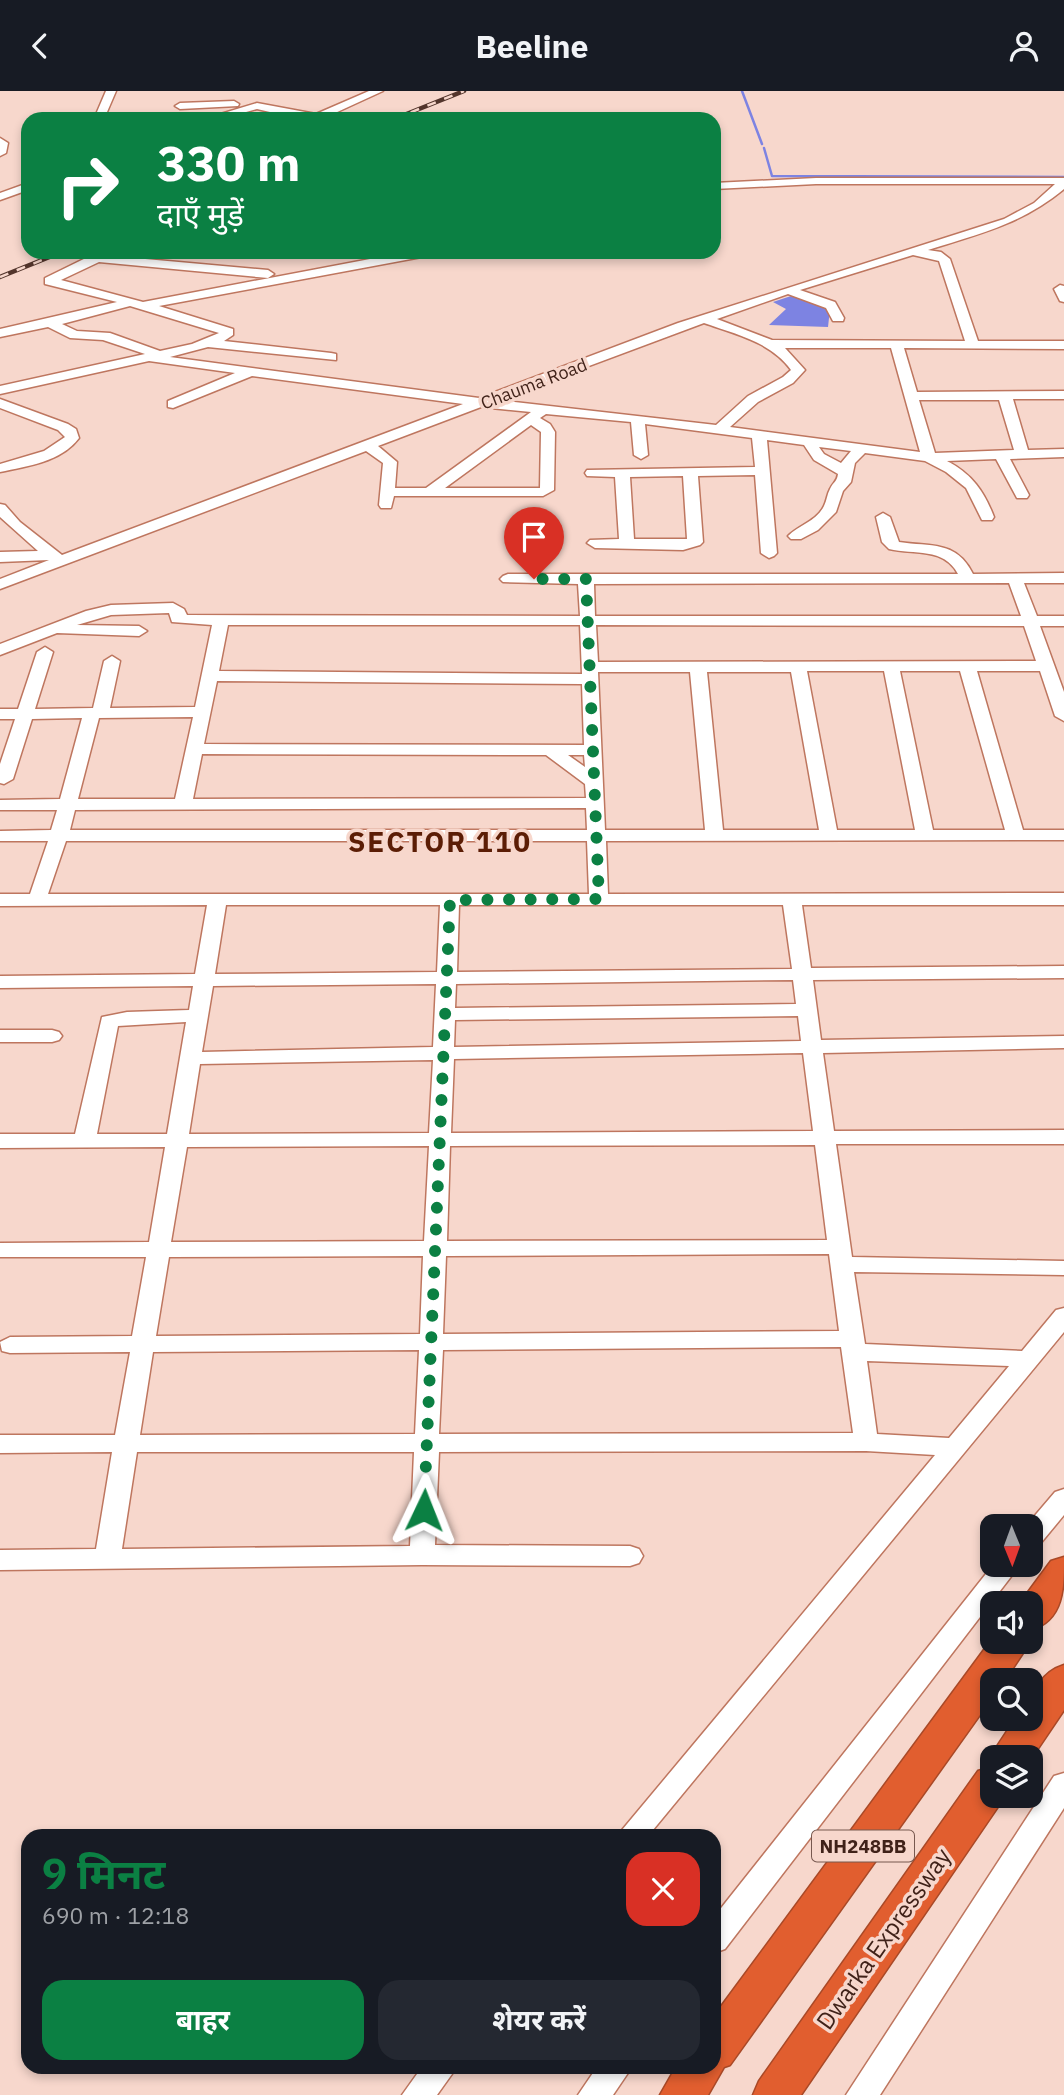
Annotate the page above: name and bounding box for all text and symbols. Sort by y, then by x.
text: Beeline [475,25,589,67]
icon: back [21,27,59,65]
icon: person [1005,27,1043,65]
text: 330 m [157,131,301,194]
icon: right [42,140,133,231]
text: दाएँ मुड़ें [157,193,244,235]
street label: Chauma Road [477,353,590,414]
pin [504,507,564,579]
icon: arrive [515,518,553,556]
district label: SECTOR 110 [348,823,532,860]
position arrow [387,1473,461,1547]
north arrow [980,1514,1043,1577]
map controls [980,1514,1043,1808]
button: sound [980,1591,1043,1654]
button: search [980,1668,1043,1731]
button: layers [980,1745,1043,1808]
road number: NH248BB [812,1831,914,1861]
street label: Dwarka Expressway [808,1841,958,2036]
text: 9 मिनट [42,1846,165,1901]
button: close [626,1852,700,1926]
text: 690 m · 12:18 [42,1900,189,1930]
button: बाहर [42,1980,364,2060]
button: शेयर करें [378,1980,700,2060]

